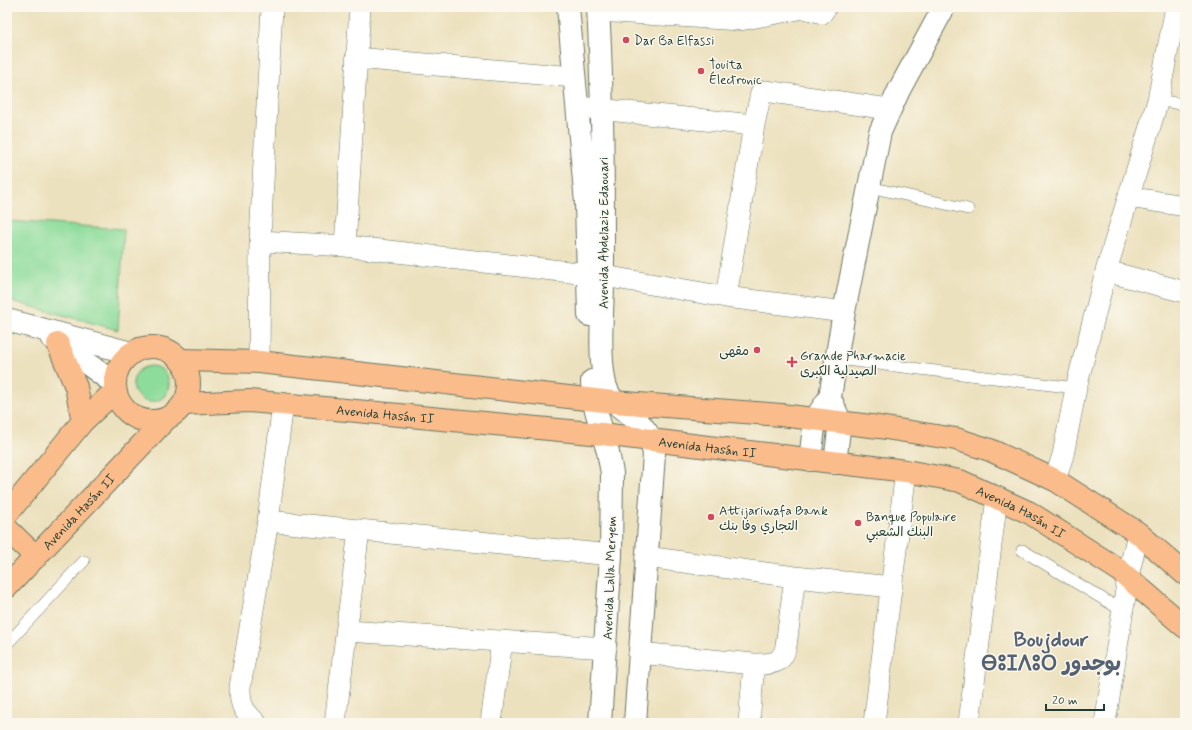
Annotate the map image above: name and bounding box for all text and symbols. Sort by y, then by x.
place label: Dar Ba Elfassi [634,33,714,50]
marker: Dar Ba Elfassi [621,35,631,45]
place label: Touita Électronic [709,57,762,89]
marker: Touita Électronic [696,66,706,76]
street label: Avenida Abdelaziz Edaouari [596,157,613,309]
place label: مقهى [719,343,749,360]
marker: مقهى [752,345,762,355]
place label: Grande Pharmacie الصيدلية الكبرى [800,348,906,380]
marker: Grande Pharmacie الصيدلية الكبرى [787,357,797,367]
street label: Avenida Hasán II [335,402,436,428]
street label: Avenida Hasán II [657,434,758,463]
street label: Avenida Hasán II [40,470,120,554]
street label: Avenida Hasán II [973,482,1068,544]
place label: Attijariwafa Bank التجاري وفا بنك [719,503,828,535]
place label: Banque Populaire البنك الشعبي [866,509,957,543]
marker: Attijariwafa Bank التجاري وفا بنك [706,512,716,522]
street label: Avenida Lalla Meryem [600,516,621,640]
marker: Banque Populaire البنك الشعبي [853,518,863,528]
district label: Boujdour ⴱⵓⵊⴷⵓⵔ بوجدور [981,626,1121,678]
scale bar [1046,686,1104,712]
text: 20 m [1052,693,1078,709]

